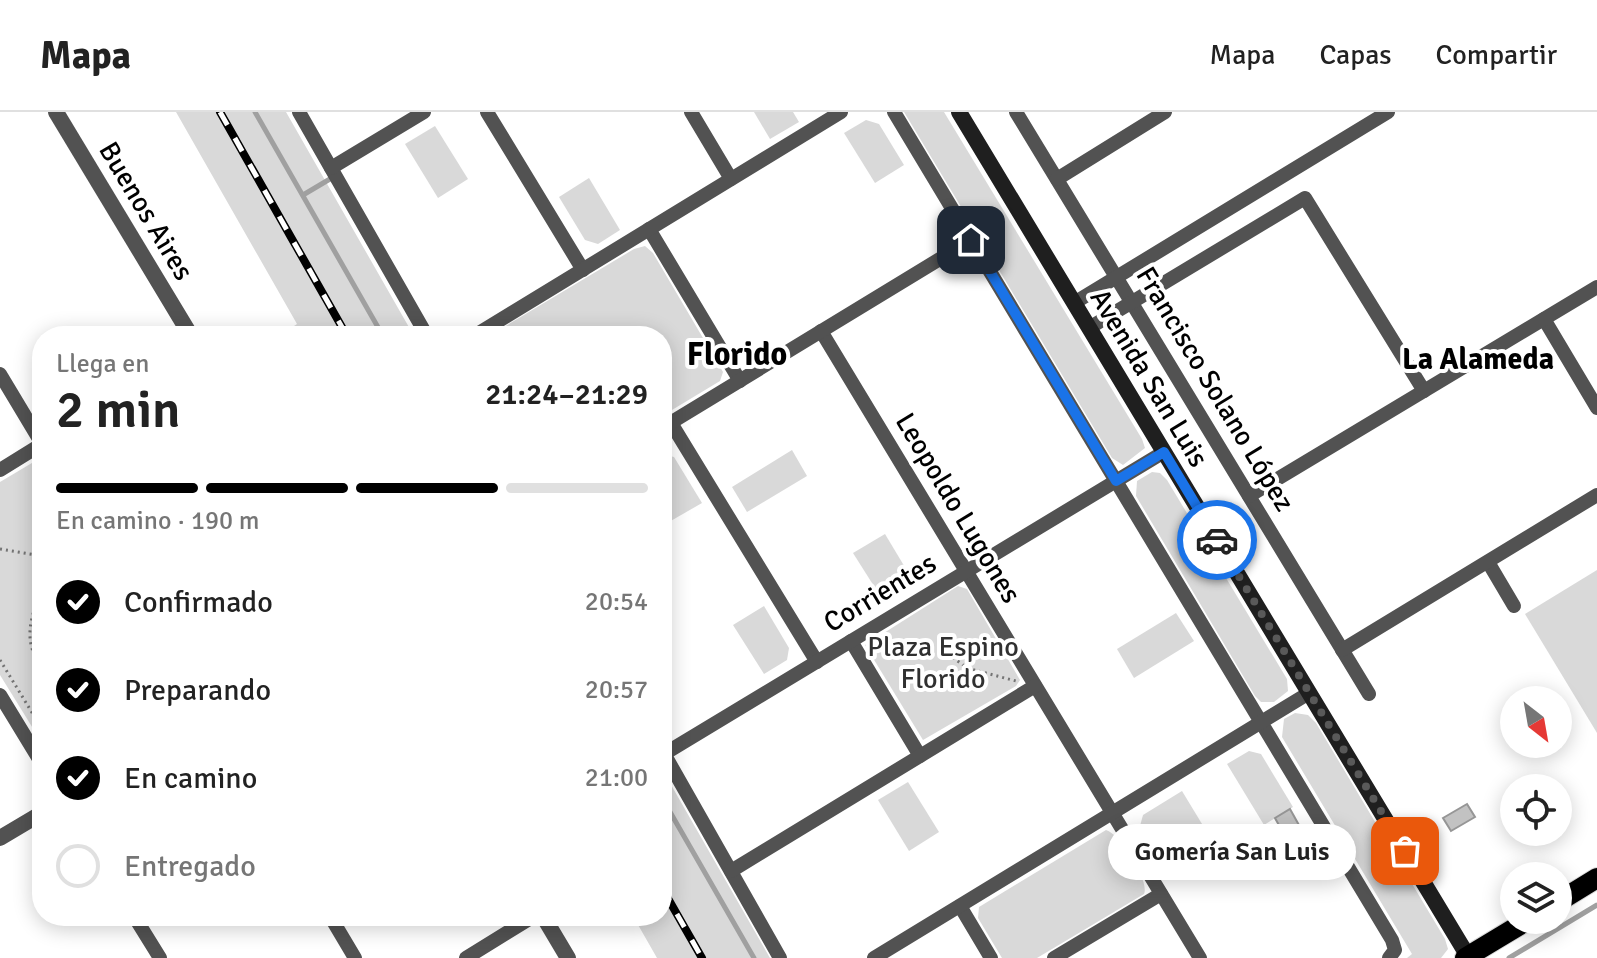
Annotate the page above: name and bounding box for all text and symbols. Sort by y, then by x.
text: Mapa [40,32,131,79]
text: Mapa [1210,38,1275,72]
text: Capas [1319,38,1392,72]
text: Compartir [1436,38,1557,72]
street label: Buenos Aires [91,136,201,286]
pin [937,206,1005,274]
icon: home [949,218,993,262]
street label: Francisco Solano López [1129,261,1301,517]
street label: Avenida San Luis [1083,283,1215,473]
district label: Florido [687,335,787,374]
district label: La Alameda [1402,341,1554,378]
text: Llega en [56,348,150,380]
text: 21:24–21:29 [485,376,648,413]
text: 2 min [56,378,181,442]
street label: Leopoldo Lugones [888,407,1028,609]
courier [1177,500,1257,580]
text: En camino · 190 m [56,505,259,537]
icon: car [1195,518,1239,562]
street label: Corrientes [818,546,942,640]
icon: check [56,580,100,624]
text: Confirmado [124,584,273,621]
text: 20:54 [585,586,648,618]
park label: Plaza Espino Florido [867,630,1019,696]
icon: check [56,668,100,712]
text: Preparando [124,672,271,709]
text: 20:57 [585,674,648,706]
north arrow [1500,686,1572,758]
map controls [1500,686,1572,934]
icon: check [56,756,100,800]
text: En camino [124,760,257,797]
text: 21:00 [585,762,648,794]
button: locate [1500,774,1572,846]
pin [1371,817,1439,885]
callout: Gomería San Luis [1109,823,1357,879]
icon: bag [1383,829,1427,873]
text: Gomería San Luis [1135,836,1329,868]
text: Entregado [124,848,256,885]
button: layers [1500,862,1572,934]

